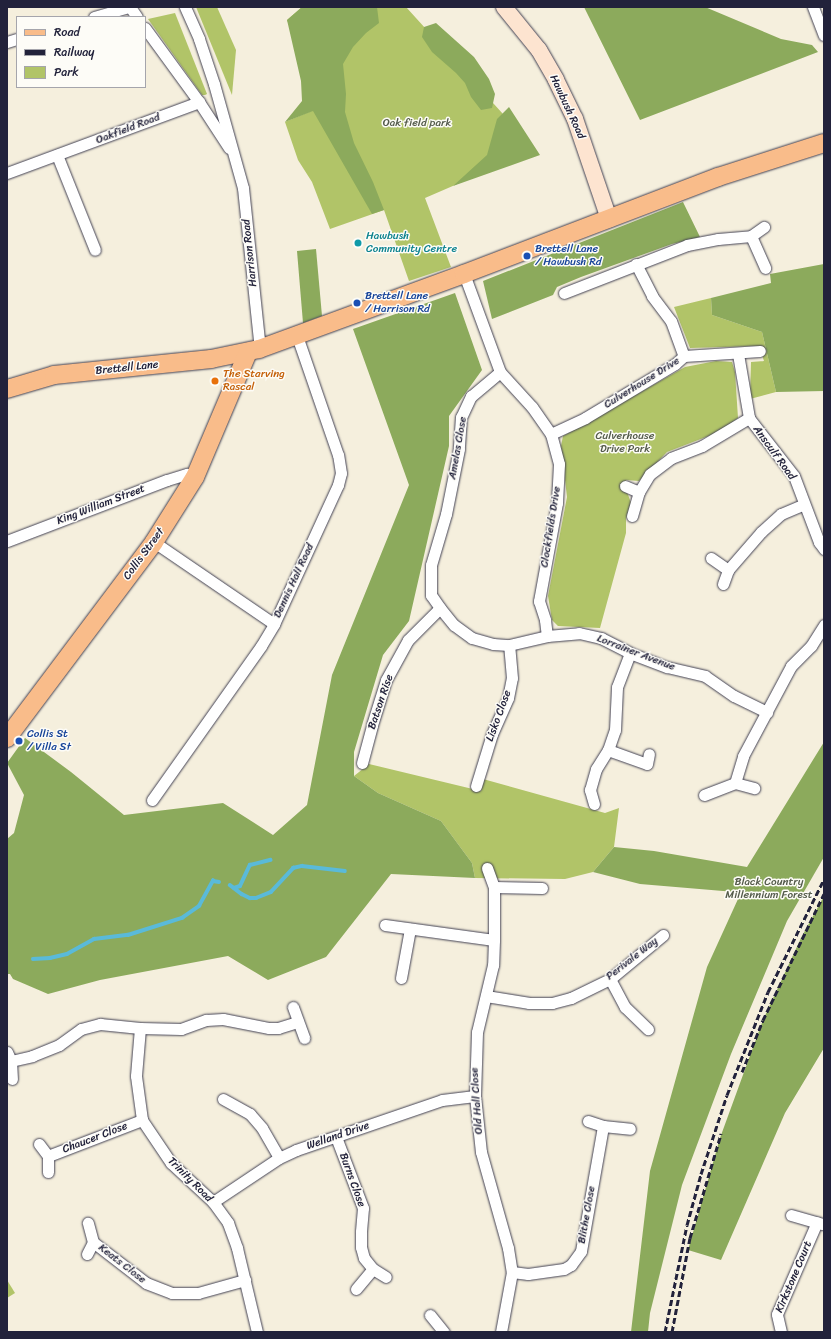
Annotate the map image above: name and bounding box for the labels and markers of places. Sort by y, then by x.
place label: Hawbush Community Centre [366,230,457,256]
marker: Hawbush Community Centre [353,238,363,248]
place label: Brettell Lane / Hawbush Rd [535,243,602,269]
marker: Brettell Lane / Hawbush Rd [522,251,532,261]
place label: Brettell Lane / Harrison Rd [365,290,430,316]
marker: Brettell Lane / Harrison Rd [352,298,362,308]
place label: The Starving Rascal [223,368,285,394]
marker: The Starving Rascal [210,376,220,386]
place label: Collis St / Villa St [27,728,71,754]
marker: Collis St / Villa St [14,736,24,746]

